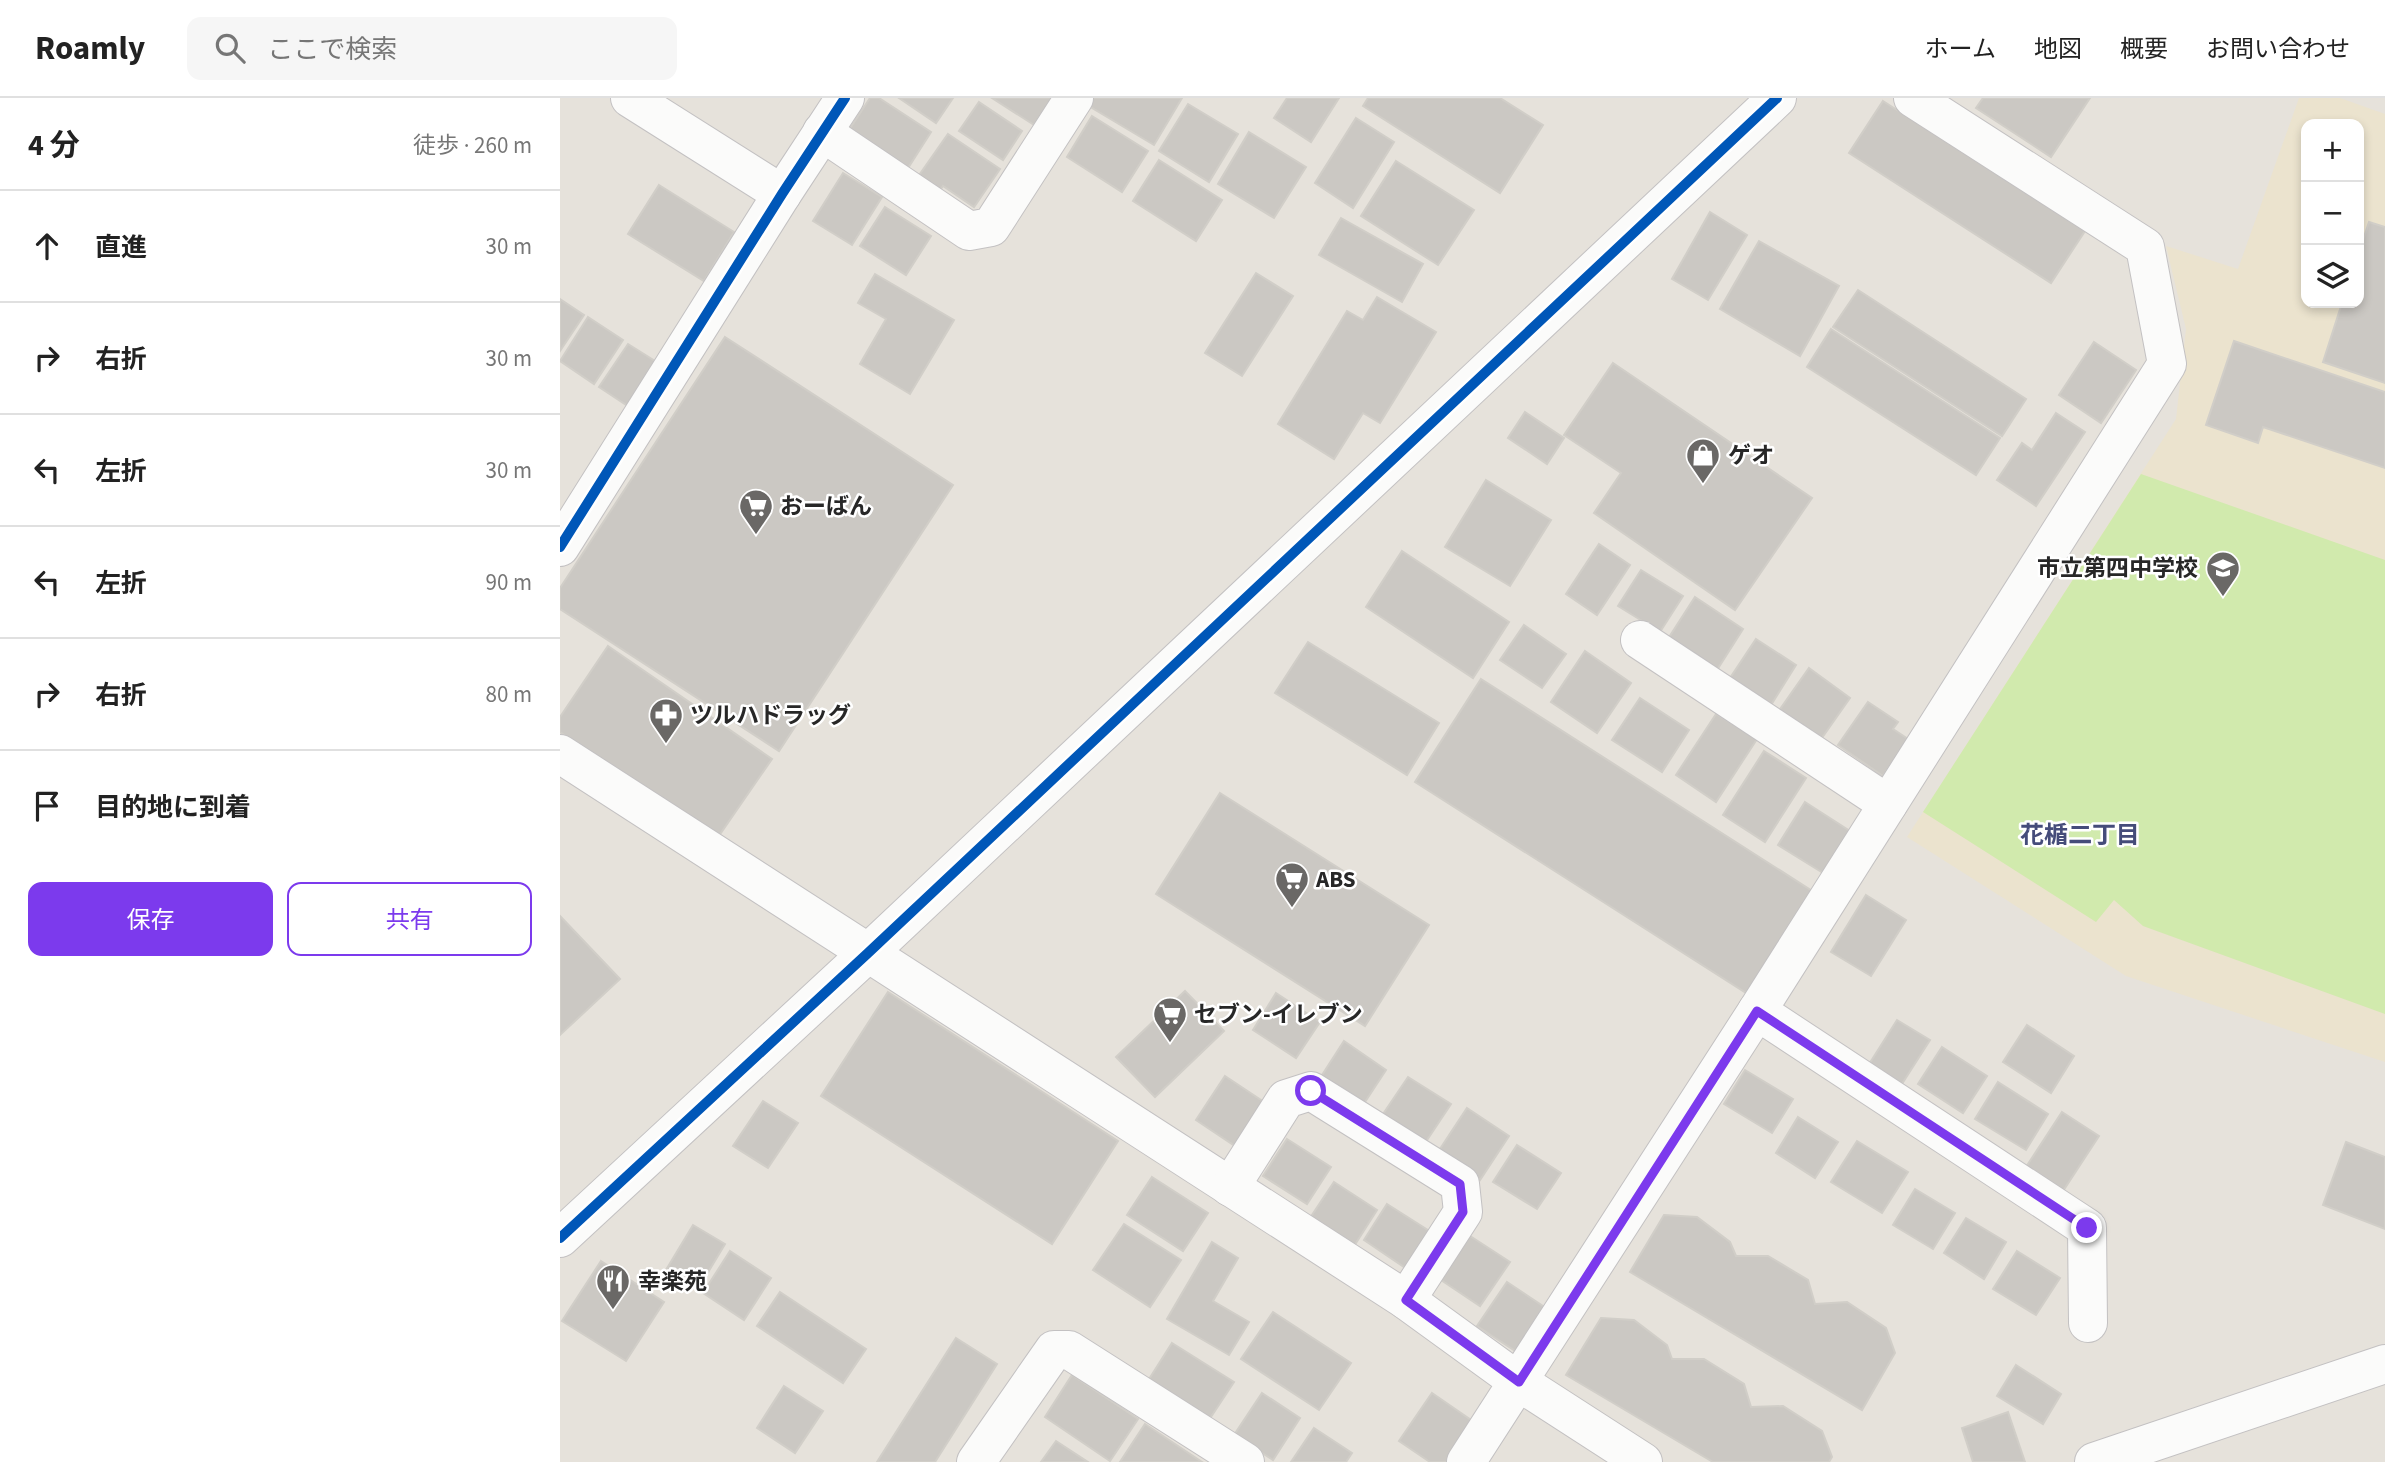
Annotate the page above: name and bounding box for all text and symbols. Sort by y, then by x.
search box [187,17,677,80]
text: Roamly [35,25,145,72]
icon: search [211,29,249,67]
text: ここで検索 [267,31,397,68]
text: ホーム [1925,32,1996,67]
text: 地図 [2034,32,2082,67]
text: 概要 [2120,32,2168,67]
text: お問い合わせ [2206,32,2350,67]
map controls [2301,119,2364,308]
button: + [2301,119,2364,182]
text: 4 分 [28,124,80,167]
text: 徒歩 · 260 m [413,129,532,162]
button: − [2301,182,2364,245]
icon: ahead [28,227,66,265]
text: 直進 [95,229,147,266]
text: 30 m [485,230,532,263]
button: layers [2301,245,2364,308]
icon: right [28,339,66,377]
text: 右折 [95,341,147,378]
text: 30 m [485,342,532,375]
shop icon: ゲオ [1684,436,1722,485]
place label: ゲオ [1728,439,1774,472]
icon: left [28,451,66,489]
text: 左折 [95,453,147,490]
text: 30 m [485,454,532,487]
supermarket icon: おーばん [737,487,775,536]
place label: おーばん [780,490,872,523]
school or university icon: 市立第四中学校 [2204,549,2242,598]
place label: 市立第四中学校 [2037,552,2198,585]
icon: left [28,563,66,601]
text: 左折 [95,565,147,602]
text: 90 m [485,566,532,599]
icon: right [28,675,66,713]
text: 右折 [95,677,147,714]
text: 80 m [485,678,532,711]
pharmacy icon: ツルハドラッグ [647,696,685,745]
place label: ツルハドラッグ [690,699,851,732]
icon: arrive [28,787,66,825]
text: 目的地に到着 [95,789,251,826]
district label: 花楯二丁目 [2020,818,2140,853]
supermarket icon: ABS [1273,860,1311,909]
place label: ABS [1315,863,1355,896]
button: 保存 [28,882,273,956]
button: 共有 [287,882,532,956]
supermarket icon: セブン-イレブン [1151,995,1189,1044]
place label: セブン-イレブン [1194,998,1363,1031]
route start [1295,1075,1326,1106]
route end [2071,1212,2102,1243]
restaurant icon: 幸楽苑 [594,1262,632,1311]
place label: 幸楽苑 [638,1265,707,1298]

